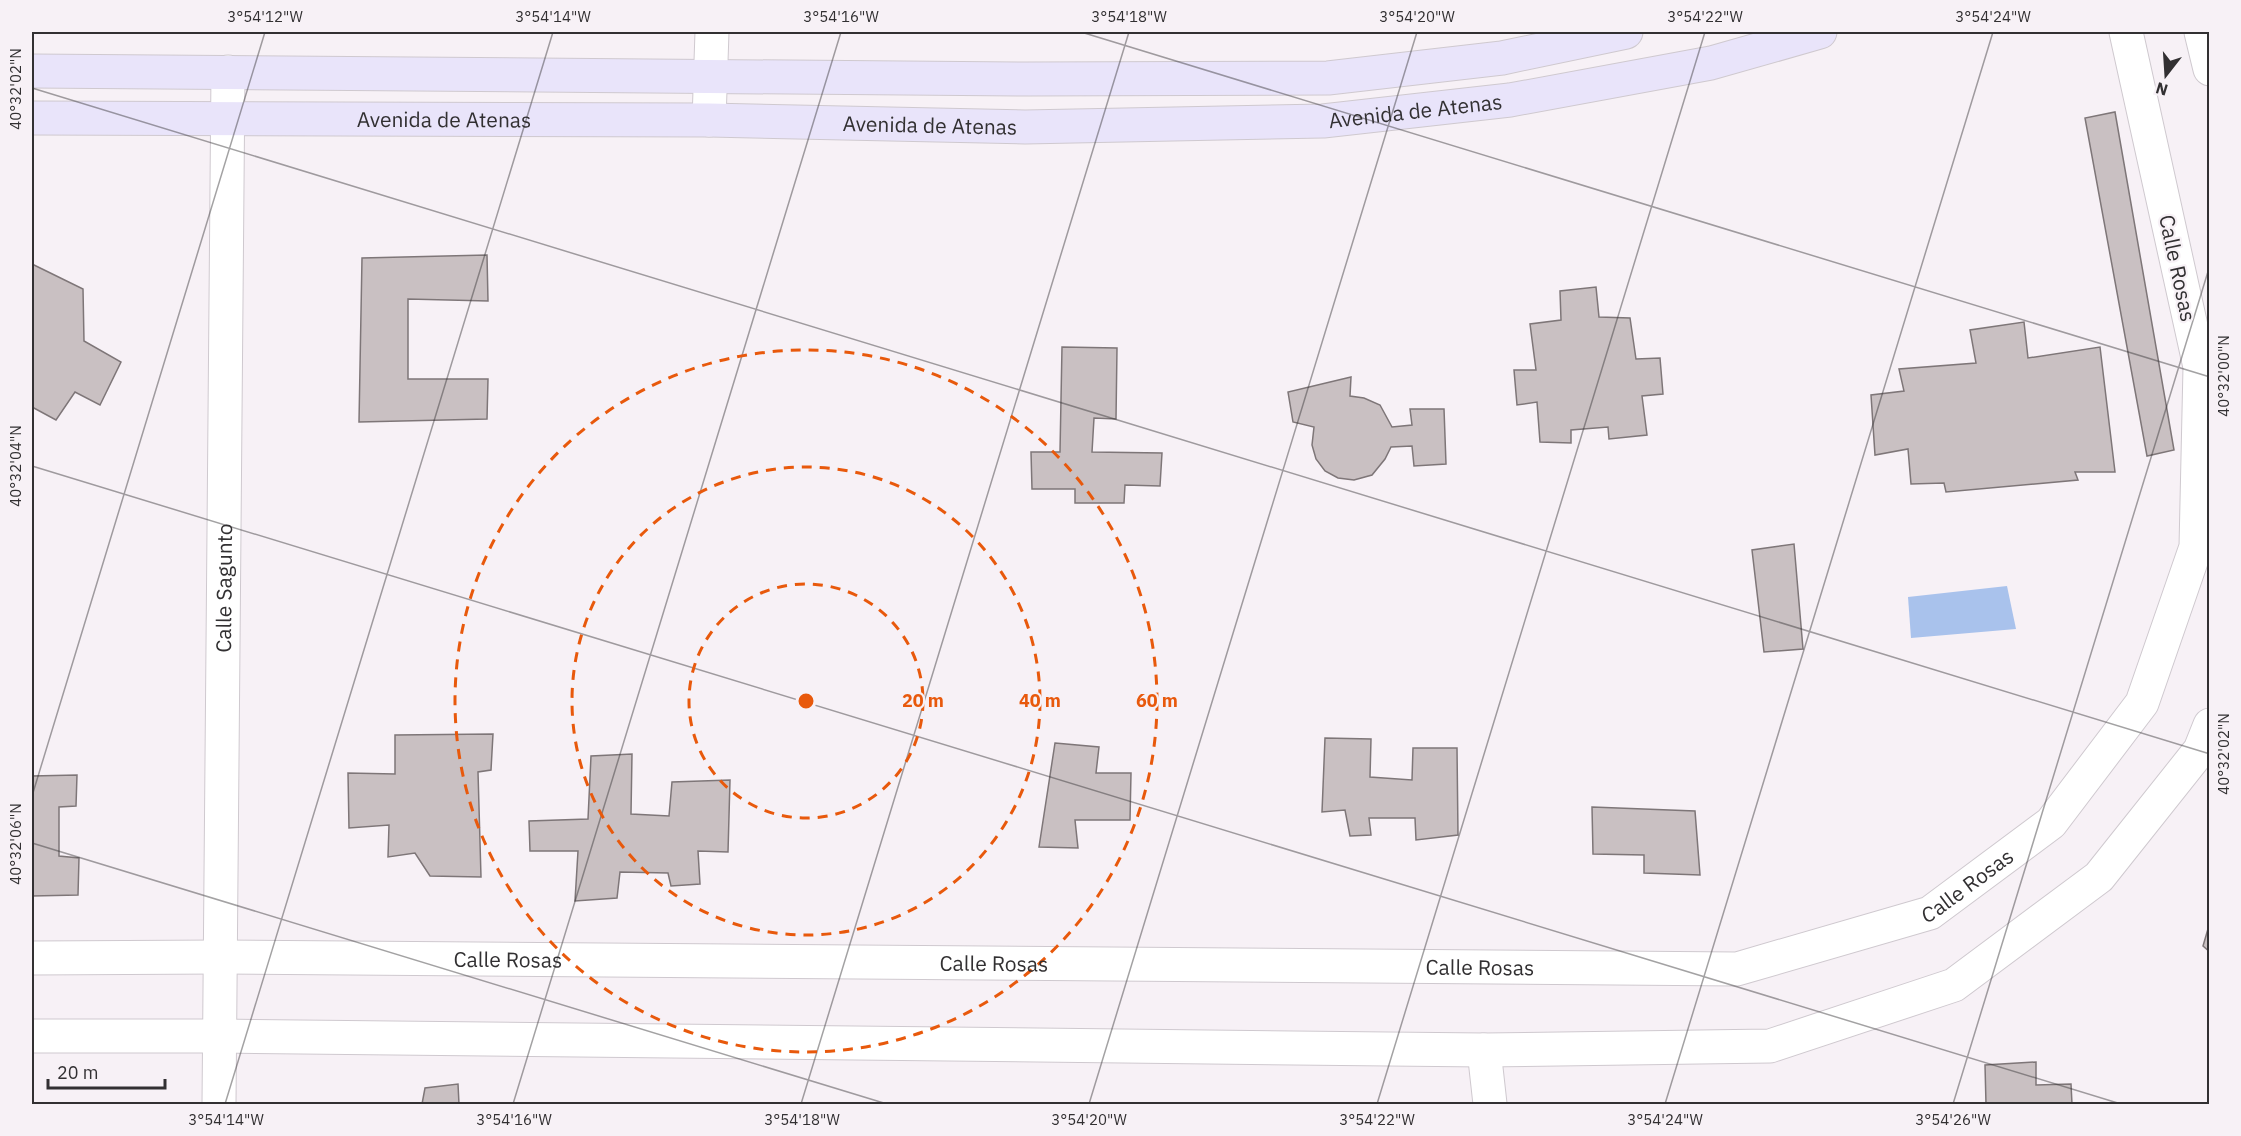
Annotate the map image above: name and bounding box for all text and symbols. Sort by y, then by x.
text: 3°54'12"W [227,7,303,26]
text: 3°54'14"W [515,7,591,26]
text: 3°54'16"W [803,7,879,26]
text: 3°54'18"W [1091,7,1167,26]
text: 3°54'20"W [1379,7,1455,26]
text: 3°54'22"W [1667,7,1743,26]
text: 3°54'24"W [1955,7,2031,26]
north arrow [2136,45,2196,105]
text: 40°32'02"N [6,48,25,130]
text: N [2153,78,2170,101]
street label: Avenida de Atenas [1327,87,1504,134]
street label: Avenida de Atenas [357,105,531,133]
street label: Avenida de Atenas [842,109,1018,141]
street label: Calle Rosas [2153,212,2203,324]
text: 40°32'00"N [2214,335,2233,417]
text: 40°32'04"N [6,425,25,507]
street label: Calle Sagunto [209,523,238,653]
text: 20 m [902,689,944,712]
text: 40 m [1019,689,1061,712]
text: 60 m [1136,689,1178,712]
centre of rings [796,691,816,711]
text: 40°32'02"N [2214,713,2233,795]
text: 40°32'06"N [6,803,25,885]
street label: Calle Rosas [1918,842,2019,929]
street label: Calle Rosas [454,945,562,974]
street label: Calle Rosas [940,949,1048,978]
street label: Calle Rosas [1426,953,1534,981]
scale bar [48,1052,165,1090]
text: 20 m [57,1061,99,1084]
text: 3°54'14"W [188,1110,264,1129]
text: 3°54'16"W [476,1110,552,1129]
text: 3°54'18"W [764,1110,840,1129]
text: 3°54'20"W [1051,1110,1127,1129]
text: 3°54'22"W [1339,1110,1415,1129]
text: 3°54'24"W [1627,1110,1703,1129]
text: 3°54'26"W [1915,1110,1991,1129]

